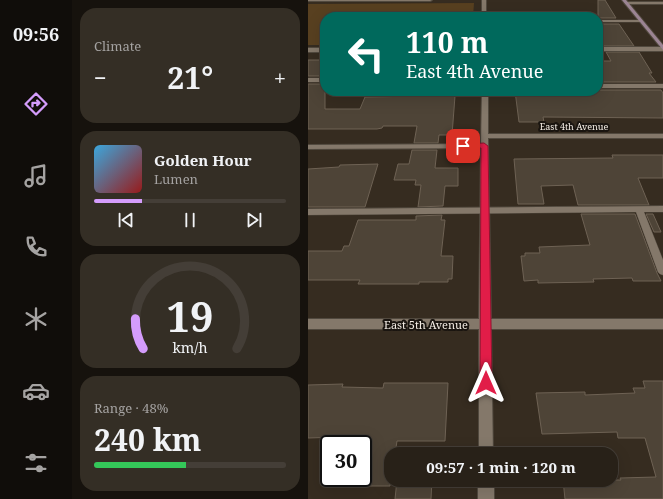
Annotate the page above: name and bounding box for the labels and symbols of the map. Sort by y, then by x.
street label: East 4th Avenue [540,120,609,133]
pin [446,129,480,163]
street label: East 5th Avenue [384,317,468,332]
position arrow [465,362,507,404]
speed limit sign: 30 [320,435,372,487]

